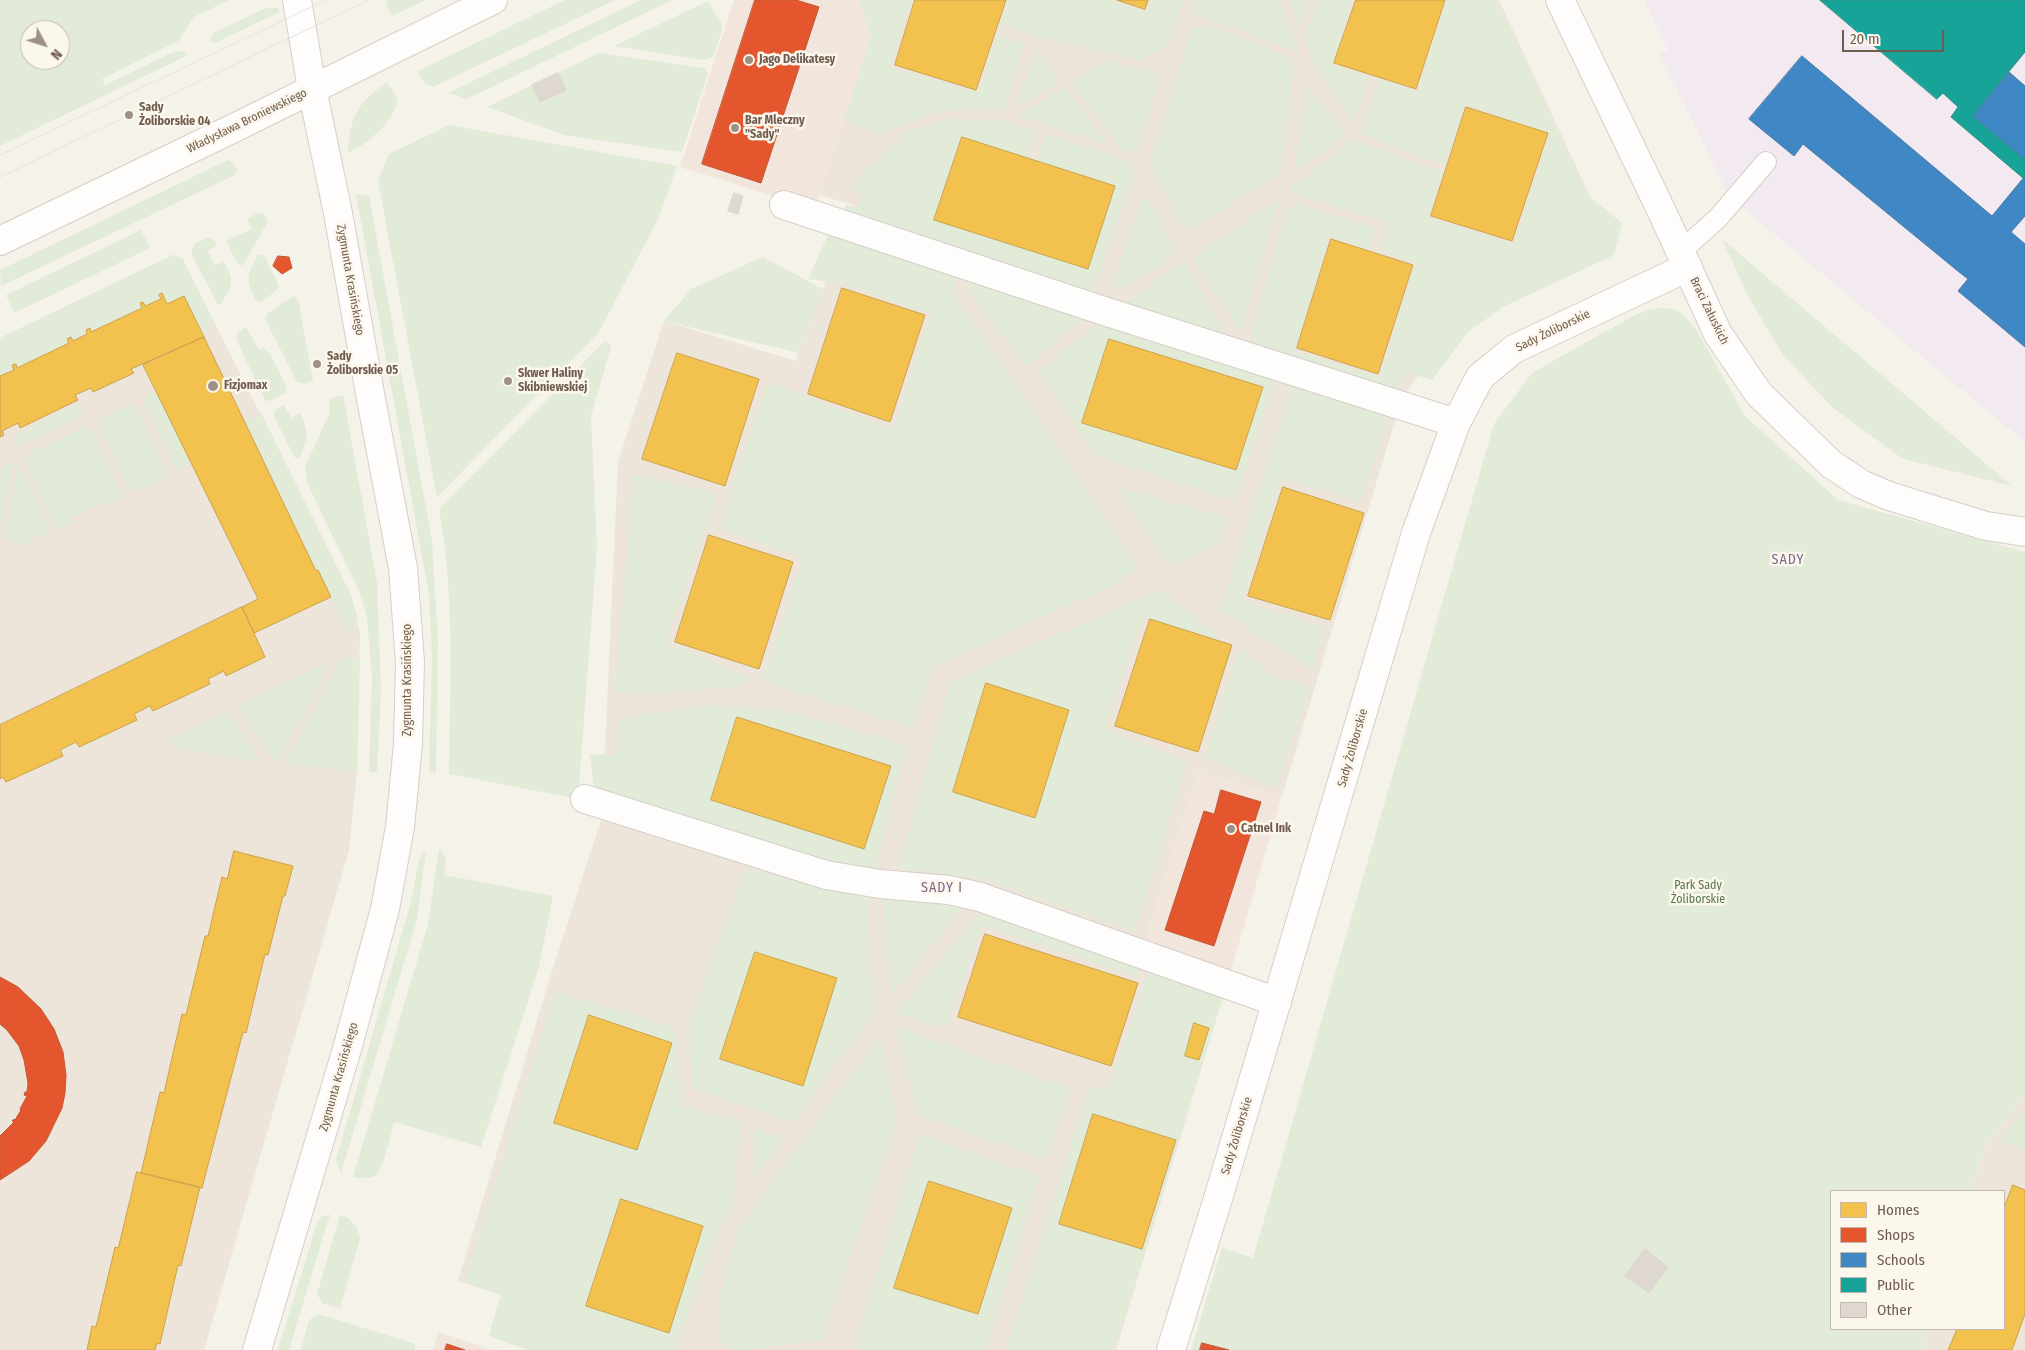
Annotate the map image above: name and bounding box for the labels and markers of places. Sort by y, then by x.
place label: Jago Delikatesy [759,53,835,67]
marker: Jago Delikatesy [743,54,755,66]
place label: Sady Żoliborskie 04 [139,101,210,129]
marker: Sady Żoliborskie 04 [123,109,135,121]
place label: Bar Mleczny "Sady" [745,114,805,142]
marker: Bar Mleczny "Sady" [729,122,741,134]
place label: Sady Żoliborskie 05 [327,350,398,378]
marker: Sady Żoliborskie 05 [311,358,323,370]
place label: Skwer Haliny Skibniewskiej [518,367,587,395]
marker: Skwer Haliny Skibniewskiej [502,375,514,387]
marker: Fizjomax [206,379,220,393]
place label: Fizjomax [224,379,267,393]
place label: Catnel Ink [1241,822,1291,836]
marker: Catnel Ink [1225,823,1237,835]

